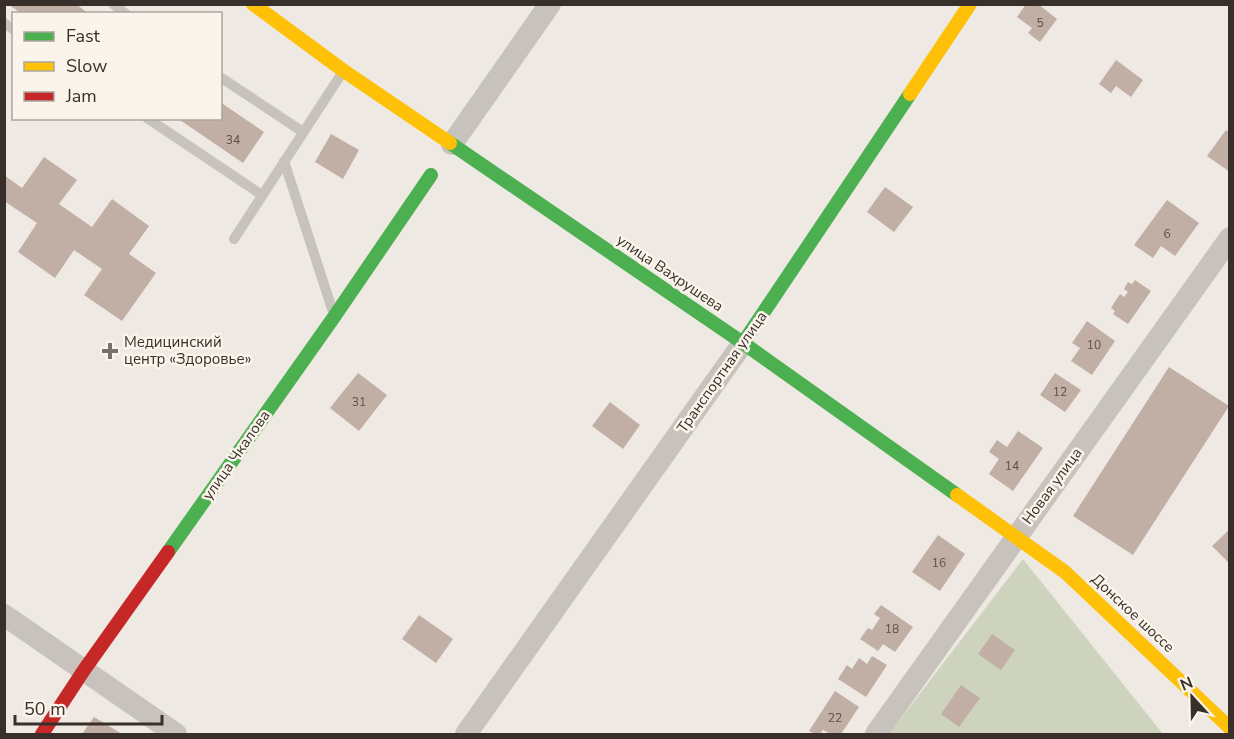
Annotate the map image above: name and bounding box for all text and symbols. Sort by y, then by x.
legend [12,12,222,120]
house number: 5 [1036,15,1044,31]
text: Fast [66,24,101,48]
text: Slow [66,54,107,78]
text: Jam [65,84,97,108]
house number: 34 [226,132,240,148]
house number: 6 [1163,226,1171,242]
street label: улица Вахрушева [613,230,727,316]
street label: Транспортная улица [672,307,772,437]
place label: Медицинский центр «Здоровье» [124,332,251,369]
house number: 10 [1087,337,1101,353]
marker: Медицинский центр «Здоровье» [101,342,119,360]
house number: 12 [1053,384,1067,400]
house number: 31 [352,394,366,410]
street label: улица Чкалова [198,406,274,504]
street label: Новая улица [1017,444,1087,528]
house number: 14 [1005,458,1019,474]
house number: 16 [932,555,946,571]
street label: Донское шоссе [1087,569,1179,657]
house number: 18 [885,621,899,637]
north arrow [1162,667,1222,727]
text: N [1177,672,1196,696]
scale bar [15,688,162,726]
text: 50 m [24,697,66,721]
house number: 22 [828,710,842,726]

